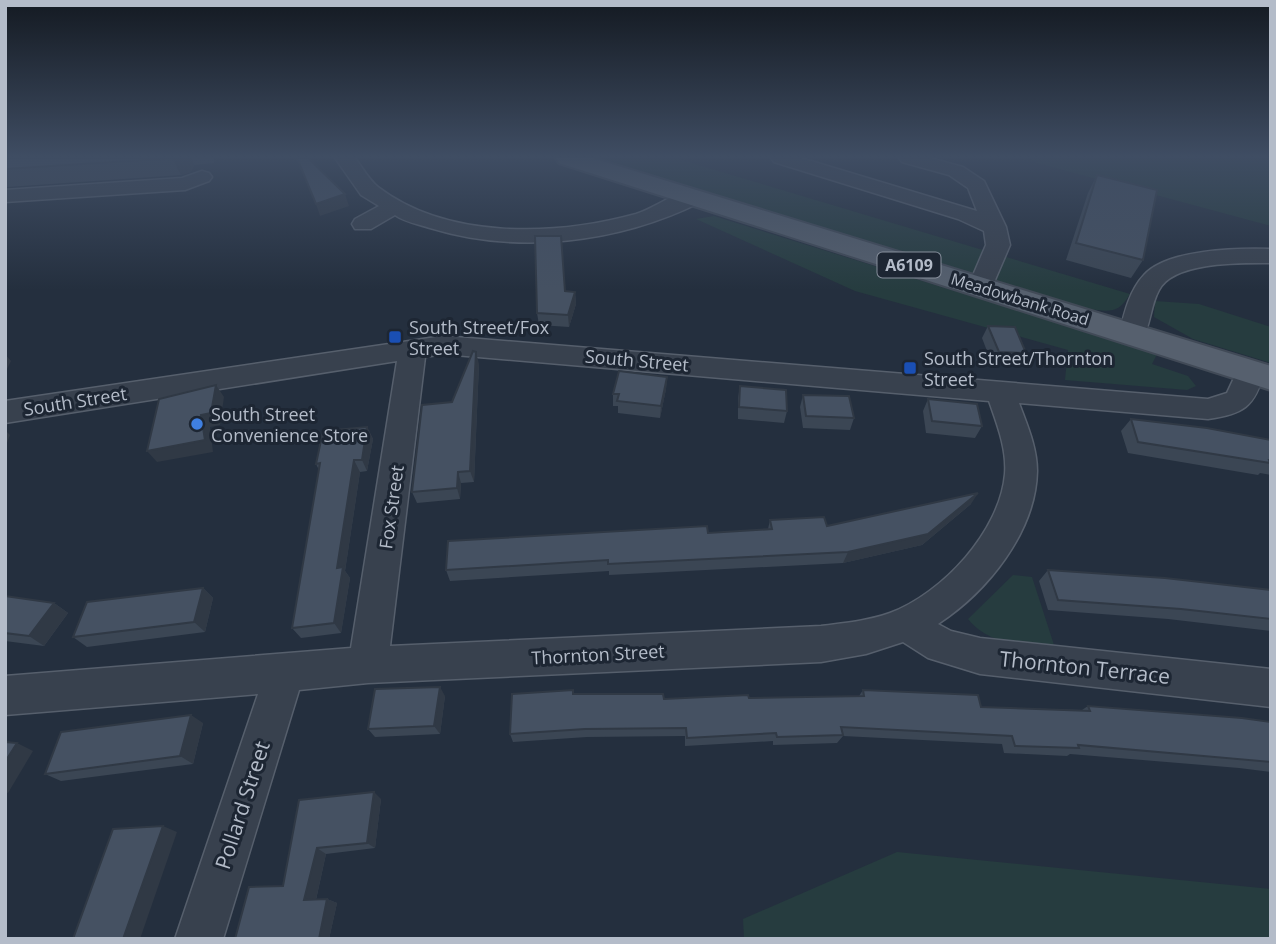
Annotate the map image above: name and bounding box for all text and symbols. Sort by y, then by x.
road number: A6109 [878,252,940,278]
street label: Meadowbank Road [948,268,1092,330]
place label: South Street/Fox Street [409,315,550,360]
marker: South Street/Fox Street [387,329,403,345]
street label: South Street [584,344,690,376]
place label: South Street/Thornton Street [924,346,1113,391]
marker: South Street/Thornton Street [902,360,918,376]
street label: South Street [22,381,128,421]
place label: South Street Convenience Store [211,402,368,447]
marker: South Street Convenience Store [189,416,205,432]
street label: Fox Street [373,463,409,551]
street label: Thornton Street [531,639,665,669]
street label: Thornton Terrace [998,644,1172,690]
street label: Pollard Street [208,737,276,873]

